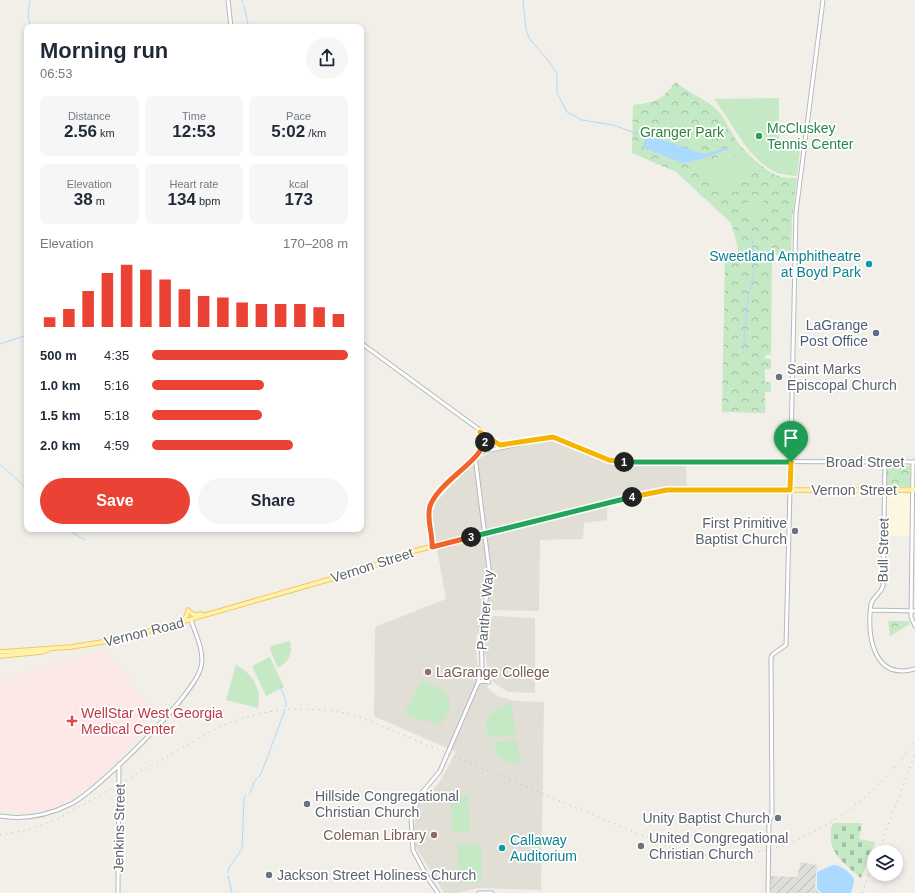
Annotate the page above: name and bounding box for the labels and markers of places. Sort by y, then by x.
place label: McCluskey Tennis Center [767,120,854,152]
marker: McCluskey Tennis Center [754,131,764,141]
place label: Sweetland Amphitheatre at Boyd Park [709,248,862,280]
marker: Sweetland Amphitheatre at Boyd Park [864,259,874,269]
place label: LaGrange Post Office [800,317,868,349]
marker: LaGrange Post Office [871,328,881,338]
place label: Saint Marks Episcopal Church [787,361,897,393]
marker: Saint Marks Episcopal Church [774,372,784,382]
pin [774,421,808,462]
pin: 2 [475,432,495,452]
pin: 1 [614,452,634,472]
pin: 4 [622,487,642,507]
place label: First Primitive Baptist Church [695,515,787,547]
marker: First Primitive Baptist Church [790,526,800,536]
pin: 3 [461,527,481,547]
place label: LaGrange College [436,664,550,680]
marker: LaGrange College [423,667,433,677]
place label: WellStar West Georgia Medical Center [81,705,223,737]
marker: WellStar West Georgia Medical Center [66,715,78,727]
place label: Hillside Congregational Christian Church [315,788,459,820]
marker: Hillside Congregational Christian Church [302,799,312,809]
place label: Unity Baptist Church [642,810,770,826]
marker: Unity Baptist Church [773,813,783,823]
place label: Coleman Library [323,827,426,843]
marker: Coleman Library [429,830,439,840]
place label: United Congregational Christian Church [649,830,788,862]
place label: Callaway Auditorium [510,832,577,864]
marker: United Congregational Christian Church [636,841,646,851]
marker: Callaway Auditorium [497,843,507,853]
place label: Jackson Street Holiness Church [277,867,476,883]
marker: Jackson Street Holiness Church [264,870,274,880]

